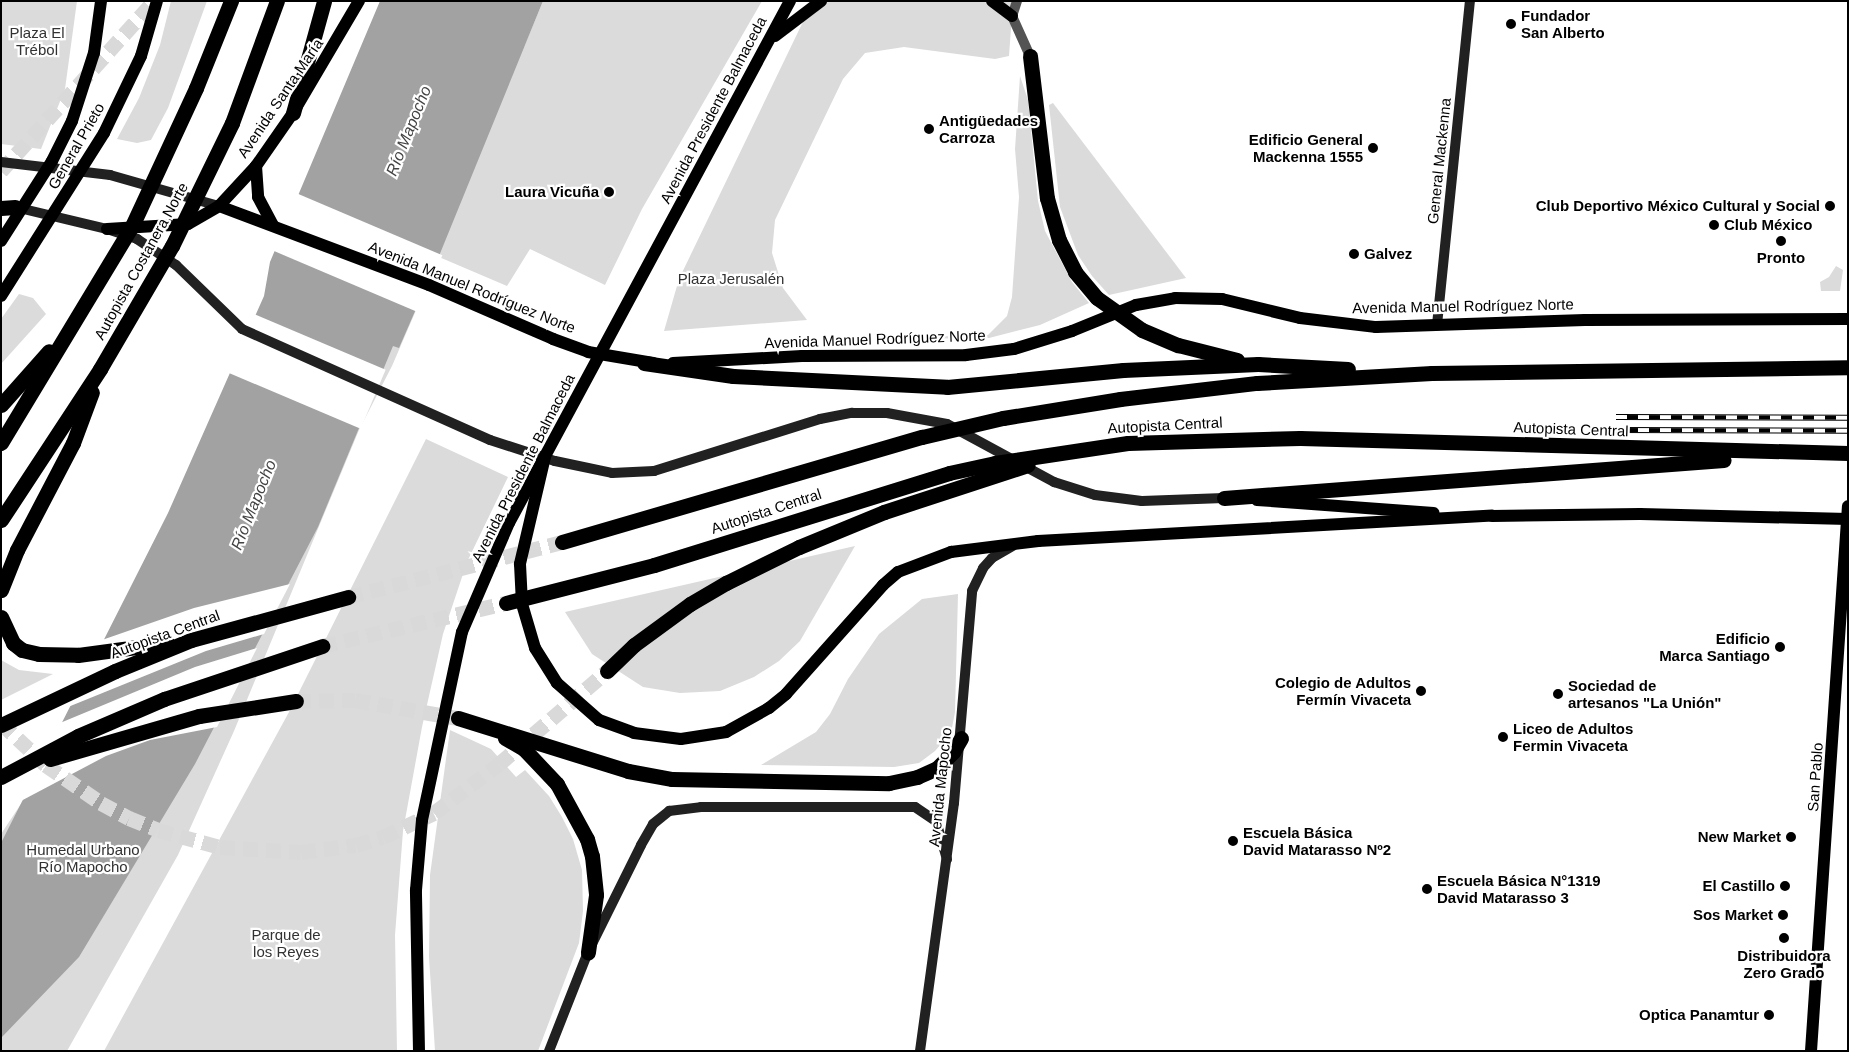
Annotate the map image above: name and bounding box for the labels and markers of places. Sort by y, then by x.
place label: Fundador San Alberto [1521,6,1605,41]
marker: Fundador San Alberto [1505,18,1517,30]
place label: Antigüedades Carroza [939,111,1038,146]
marker: Antigüedades Carroza [923,123,935,135]
place label: Edificio General Mackenna 1555 [1249,130,1363,165]
marker: Edificio General Mackenna 1555 [1367,142,1379,154]
place label: Laura Vicuña [505,183,599,201]
marker: Laura Vicuña [603,186,615,198]
place label: Club Deportivo México Cultural y Social [1536,197,1820,215]
marker: Club Deportivo México Cultural y Social [1824,200,1836,212]
place label: Club México [1724,216,1812,234]
marker: Club México [1708,219,1720,231]
marker: Pronto [1775,235,1787,247]
place label: Galvez [1364,245,1412,263]
marker: Galvez [1348,248,1360,260]
place label: Pronto [1757,249,1805,267]
place label: Edificio Marca Santiago [1659,629,1770,664]
marker: Edificio Marca Santiago [1774,641,1786,653]
place label: Colegio de Adultos Fermín Vivaceta [1274,673,1411,708]
place label: Sociedad de artesanos "La Unión" [1568,676,1721,711]
marker: Colegio de Adultos Fermín Vivaceta [1415,685,1427,697]
marker: Sociedad de artesanos "La Unión" [1552,688,1564,700]
place label: Liceo de Adultos Fermin Vivaceta [1513,719,1634,754]
marker: Liceo de Adultos Fermin Vivaceta [1497,731,1509,743]
place label: Escuela Básica David Matarasso Nº2 [1243,823,1391,858]
place label: New Market [1698,828,1781,846]
marker: New Market [1785,831,1797,843]
marker: Escuela Básica David Matarasso Nº2 [1227,835,1239,847]
place label: Escuela Básica N°1319 David Matarasso 3 [1437,871,1601,906]
place label: El Castillo [1702,877,1775,895]
marker: El Castillo [1779,880,1791,892]
marker: Escuela Básica N°1319 David Matarasso 3 [1421,883,1433,895]
place label: Sos Market [1693,906,1773,924]
marker: Sos Market [1777,909,1789,921]
marker: Distribuidora Zero Grado [1778,932,1790,944]
place label: Distribuidora Zero Grado [1737,946,1831,981]
place label: Optica Panamtur [1639,1006,1759,1024]
marker: Optica Panamtur [1763,1009,1775,1021]

